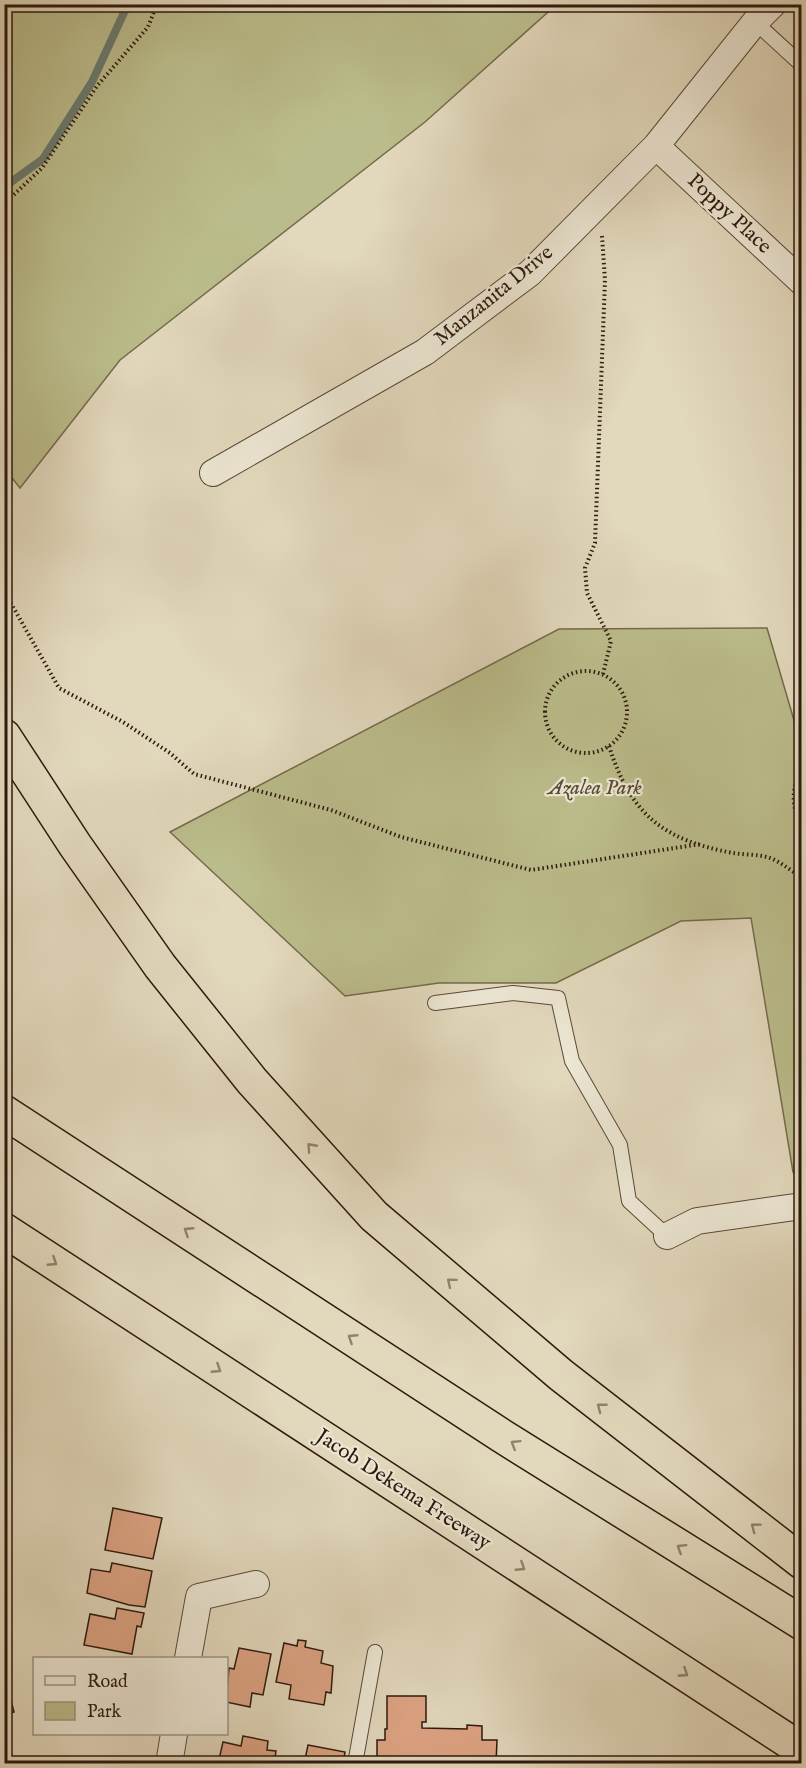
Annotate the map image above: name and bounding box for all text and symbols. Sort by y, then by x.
street label: Poppy Place [681,168,777,260]
street label: Manzanita Drive [429,240,559,352]
park label: Azalea Park [546,775,642,802]
one-way arrow [307,1143,318,1153]
one-way arrow [184,1228,195,1239]
one-way arrow [47,1255,58,1266]
one-way arrow [447,1278,458,1289]
one-way arrow [347,1334,358,1345]
one-way arrow [211,1361,221,1373]
one-way arrow [597,1403,608,1414]
street label: Jacob Dekema Freeway [309,1422,496,1557]
one-way arrow [511,1440,521,1452]
one-way arrow [750,1523,761,1534]
one-way arrow [677,1543,687,1555]
one-way arrow [514,1560,525,1571]
legend [33,1657,228,1735]
one-way arrow [678,1666,688,1678]
text: Road [87,1671,128,1694]
text: Park [87,1701,122,1724]

